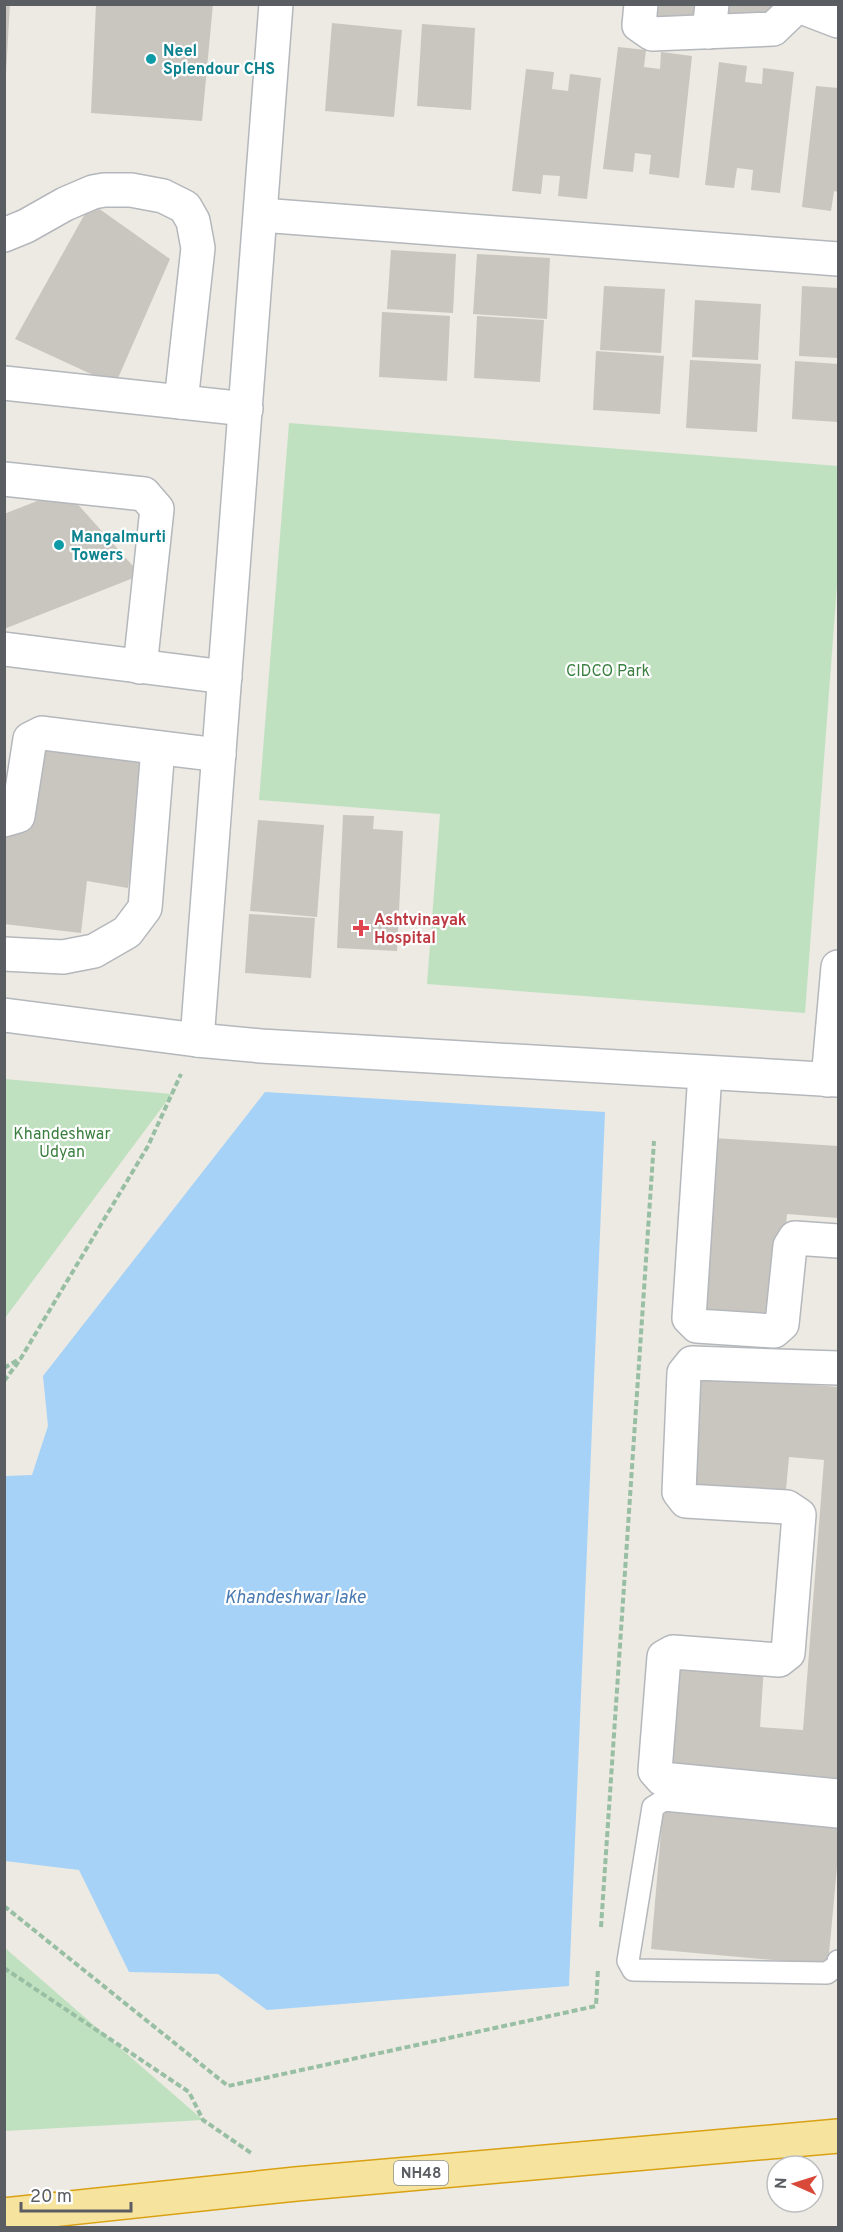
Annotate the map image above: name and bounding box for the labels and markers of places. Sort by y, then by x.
place label: Neel Splendour CHS [163,42,275,80]
marker: Neel Splendour CHS [144,52,158,66]
place label: Mangalmurti Towers [71,528,166,566]
marker: Mangalmurti Towers [52,538,66,552]
place label: Ashtvinayak Hospital [374,911,467,949]
marker: Ashtvinayak Hospital [352,919,370,937]

